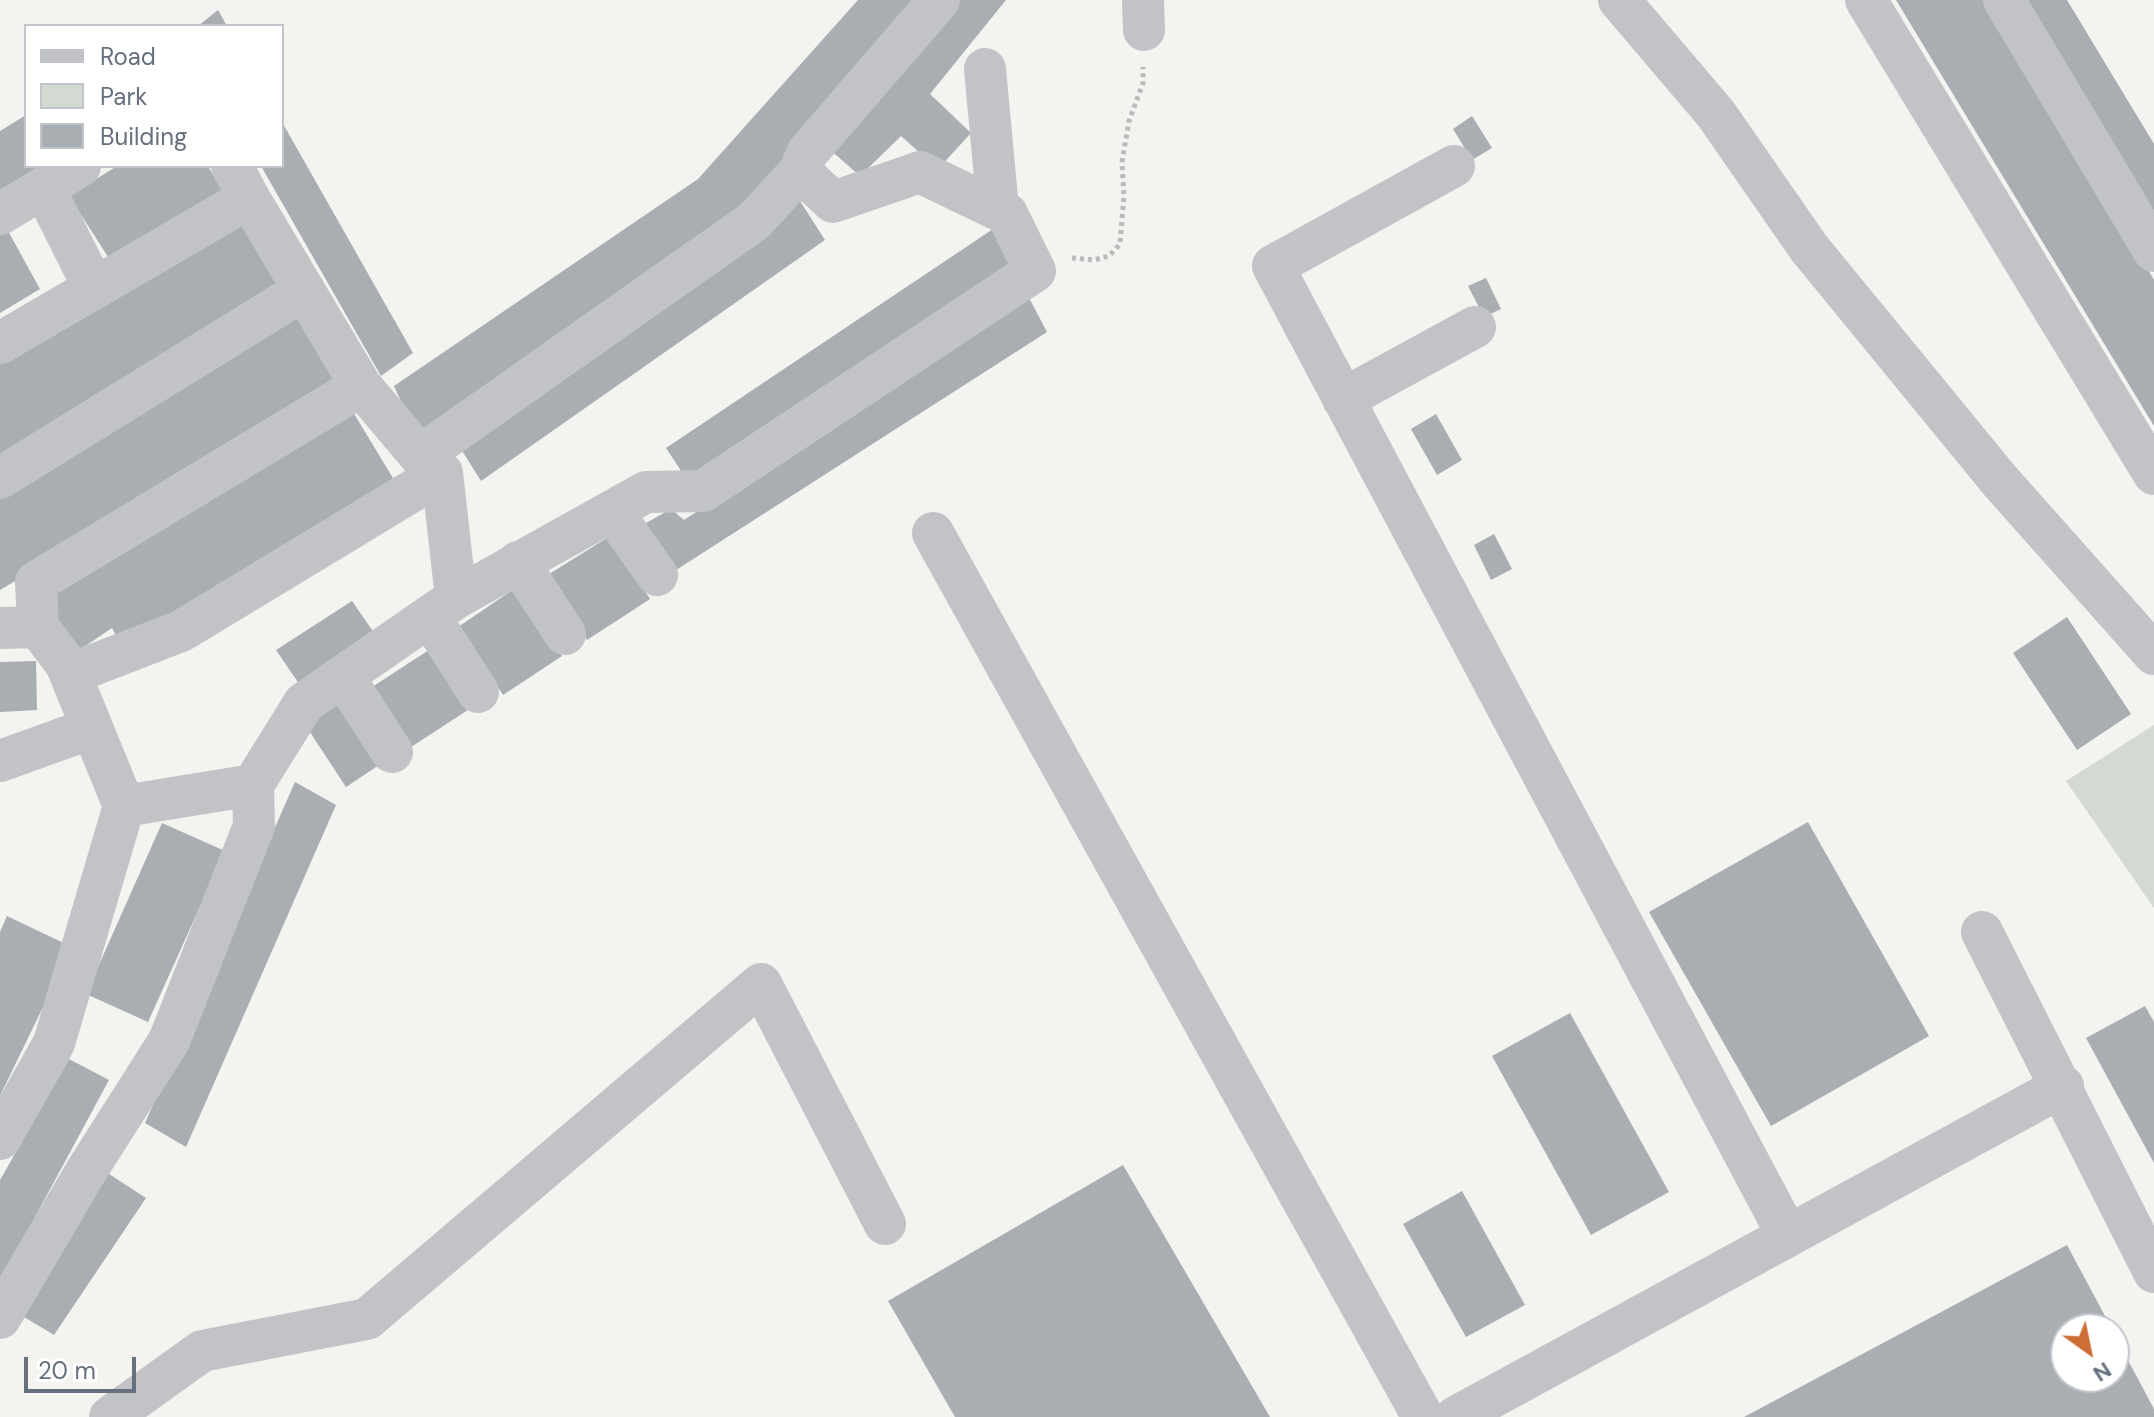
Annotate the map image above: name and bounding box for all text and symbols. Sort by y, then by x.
legend [24,24,284,168]
text: Road [100,41,156,72]
text: Park [100,81,147,112]
text: Building [100,121,187,152]
north arrow [2050,1313,2130,1393]
scale bar [28,1341,140,1391]
text: 20 m [38,1355,96,1386]
text: N [2088,1355,2117,1388]

